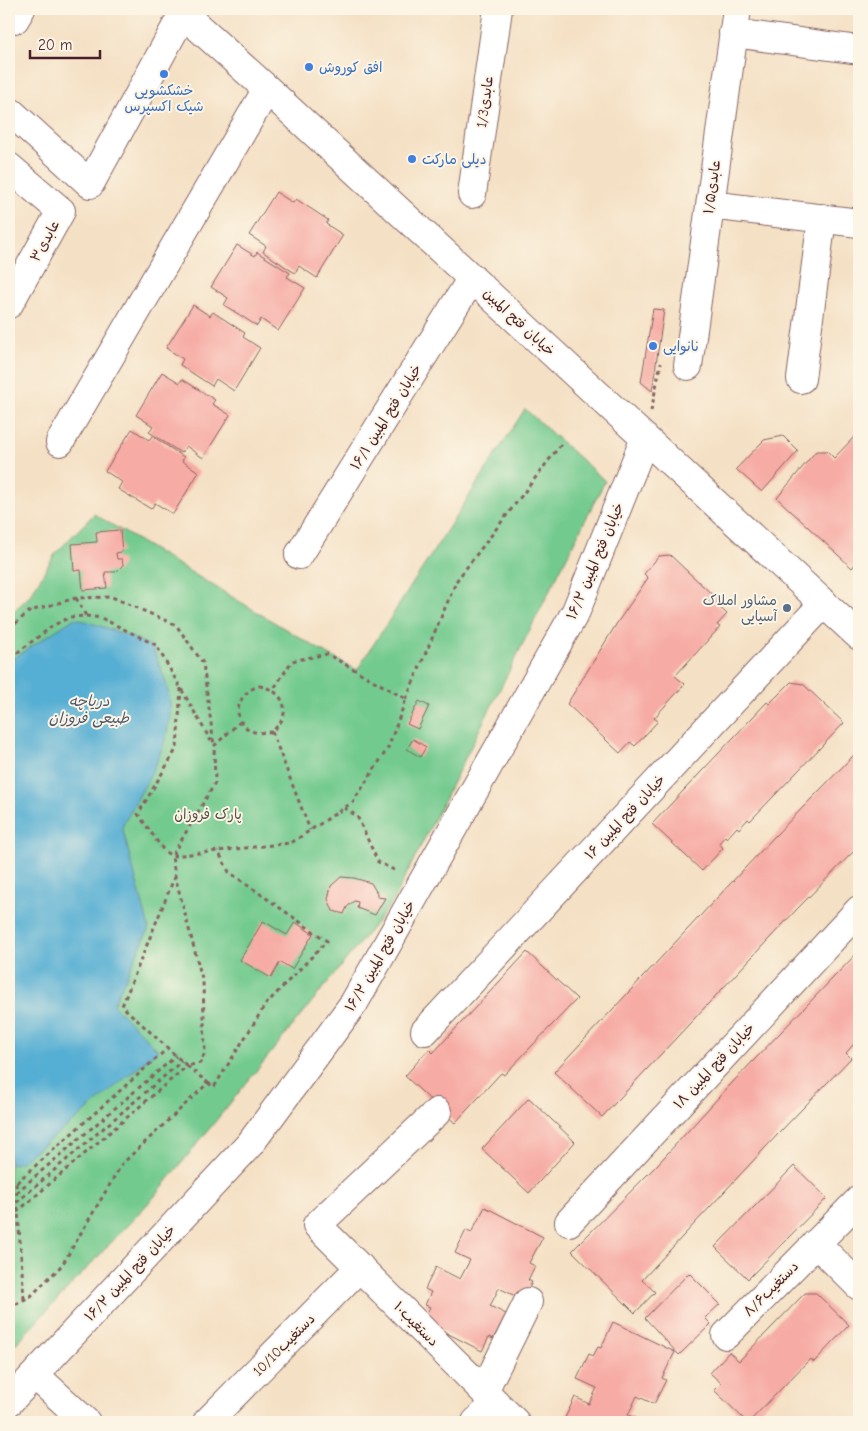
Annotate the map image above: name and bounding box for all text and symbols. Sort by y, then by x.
scale bar [30,28,100,60]
text: 20 m [38,36,72,54]
place label: افق کوروش [319,59,383,76]
marker: افق کوروش [303,61,315,73]
marker: خشکشویی شیک اکسپرس [158,68,170,80]
street label: عابدی1/3 [473,75,497,129]
place label: خشکشویی شیک اکسپرس [124,82,204,116]
place label: دیلی مارکت [422,151,486,168]
marker: دیلی مارکت [406,153,418,165]
street label: عابدی۱/۵ [700,159,724,215]
street label: عابدی۳ [27,217,63,265]
street label: خیابان فتح المبین [479,285,558,360]
place label: نانوایی [663,338,699,355]
marker: نانوایی [647,340,659,352]
street label: خیابان فتح المبین ۱۶/۱ [347,361,426,473]
street label: خیابان فتح المبین ۱۶/۲ [563,500,628,622]
place label: مشاور املاک آسیایی [703,592,778,625]
marker: مشاور املاک آسیایی [781,602,793,614]
water label: دریاچه طبیعی فروزان [49,692,130,728]
street label: خیابان فتح المبین ۱۶ [581,771,669,864]
park label: پارک فروزان [174,806,242,824]
street label: خیابان فتح المبین ۱۶/۲ [341,897,420,1015]
street label: خیابان فتح المبین ۱۸ [670,1020,759,1113]
street label: خیابان فتح المبین ۱۶/۲ [81,1221,180,1325]
street label: دستغیب۸/۶ [740,1258,802,1320]
street label: دستغیب۱۰ [390,1298,442,1350]
street label: 10/10دستغیب [249,1310,319,1380]

